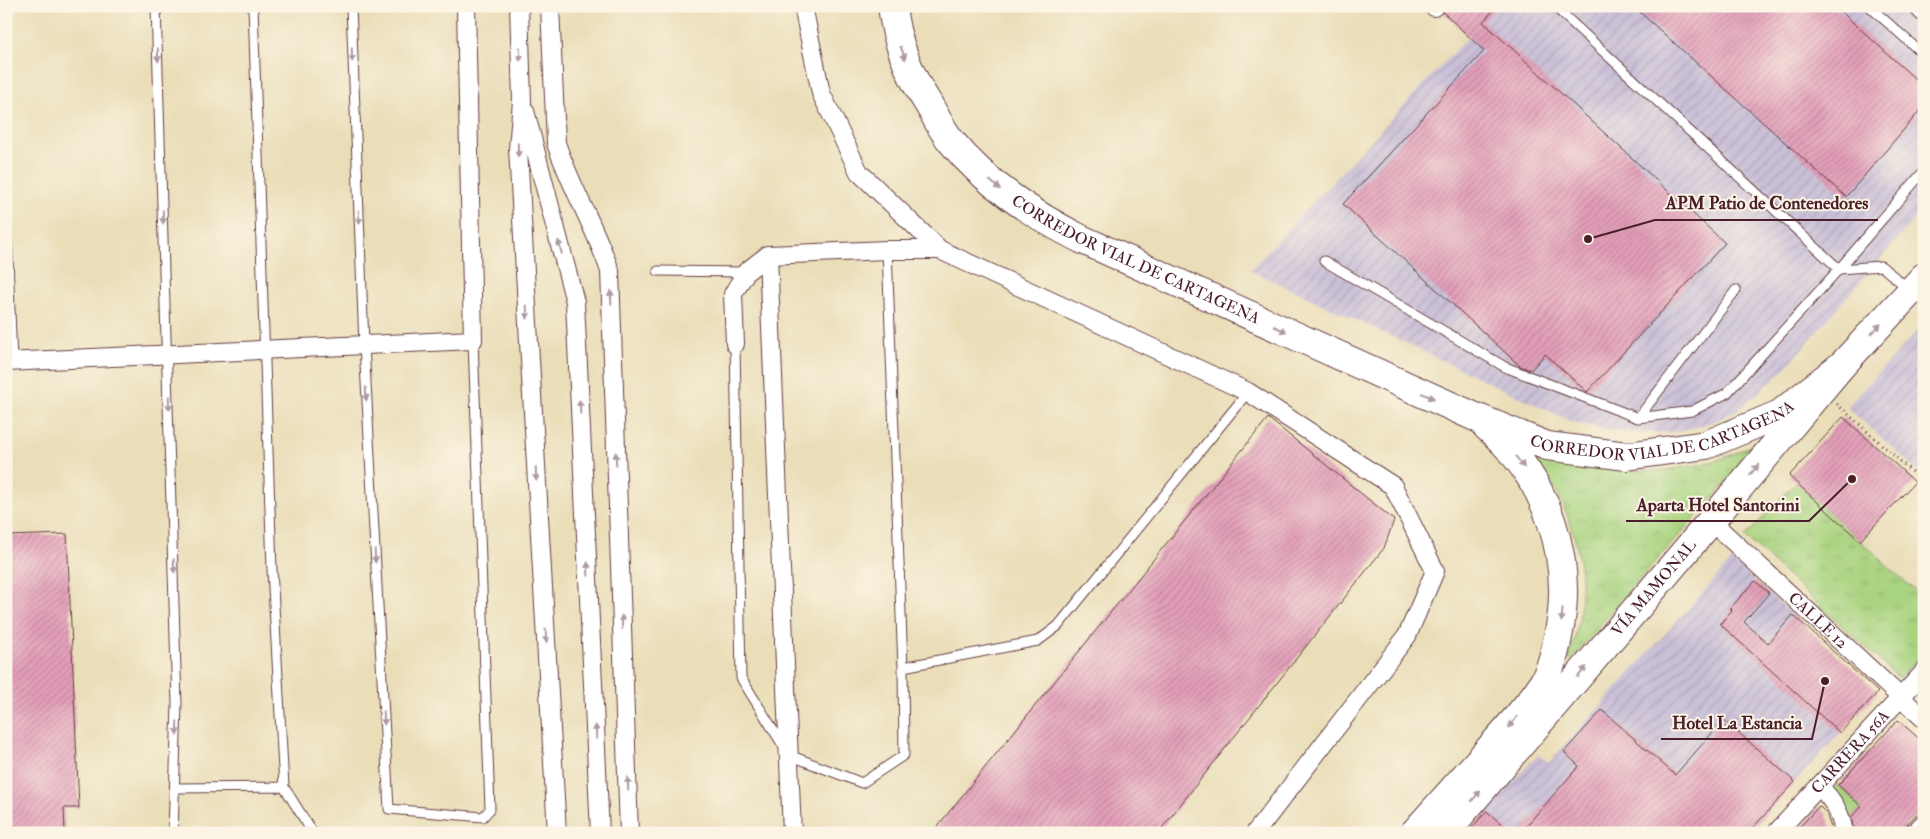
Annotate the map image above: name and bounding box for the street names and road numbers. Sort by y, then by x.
street label: CORREDOR VIAL DE CARTAGENA [1008,190,1263,328]
street label: CORREDOR VIAL DE CARTAGENA [1527,397,1798,466]
street label: VÍA MAMONAL [1607,535,1701,640]
street label: CALLE 12 [1784,588,1852,653]
street label: CARRERA 56A [1807,706,1894,798]

